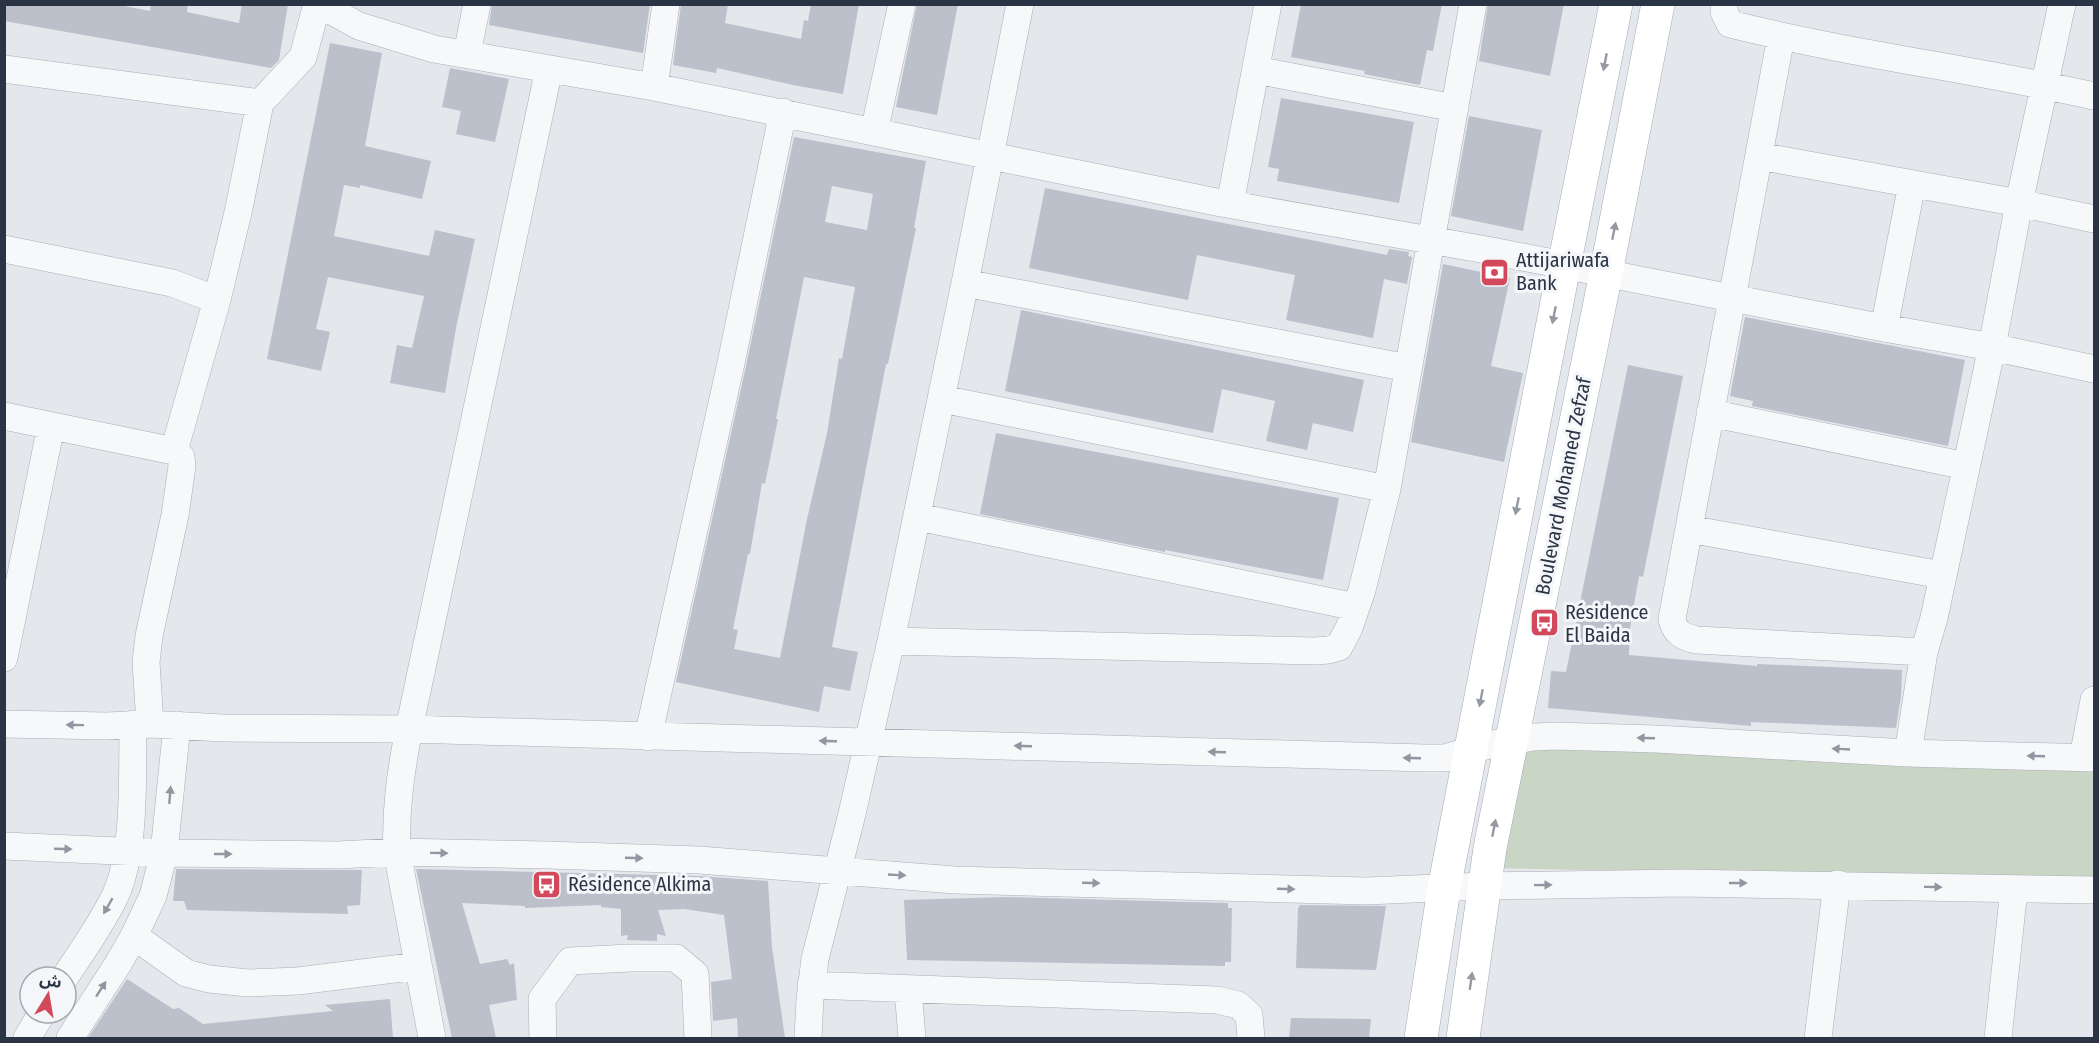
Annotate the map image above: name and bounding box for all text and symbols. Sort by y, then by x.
one-way arrow [1600,53,1609,72]
one-way arrow [1610,221,1619,240]
place label: Attijariwafa Bank [1516,248,1610,295]
bank icon: Attijariwafa Bank [1479,256,1511,288]
one-way arrow [1549,306,1558,325]
street label: Boulevard Mohamed Zefzaf [1530,373,1596,597]
one-way arrow [1512,497,1521,516]
place label: Résidence El Baida [1565,600,1648,647]
bus stop icon: Résidence El Baida [1528,607,1560,639]
one-way arrow [1476,688,1485,707]
one-way arrow [65,720,84,730]
one-way arrow [1637,734,1656,743]
one-way arrow [818,736,837,745]
one-way arrow [1013,741,1032,751]
one-way arrow [1832,744,1851,753]
one-way arrow [1208,748,1227,757]
one-way arrow [2027,751,2046,761]
one-way arrow [1403,753,1422,762]
one-way arrow [165,786,175,805]
one-way arrow [1490,819,1499,838]
one-way arrow [53,844,72,853]
one-way arrow [429,848,448,858]
one-way arrow [213,849,232,859]
one-way arrow [624,854,643,863]
bus stop icon: Résidence Alkima [531,868,563,900]
one-way arrow [887,871,906,880]
place label: Résidence Alkima [568,872,711,896]
one-way arrow [1082,878,1101,888]
one-way arrow [1728,879,1747,888]
one-way arrow [1533,880,1552,890]
one-way arrow [1923,882,1942,891]
one-way arrow [1277,884,1296,894]
one-way arrow [103,898,114,914]
north arrow [18,965,78,1025]
text: ش [38,969,63,992]
one-way arrow [1467,971,1476,990]
one-way arrow [96,981,107,998]

